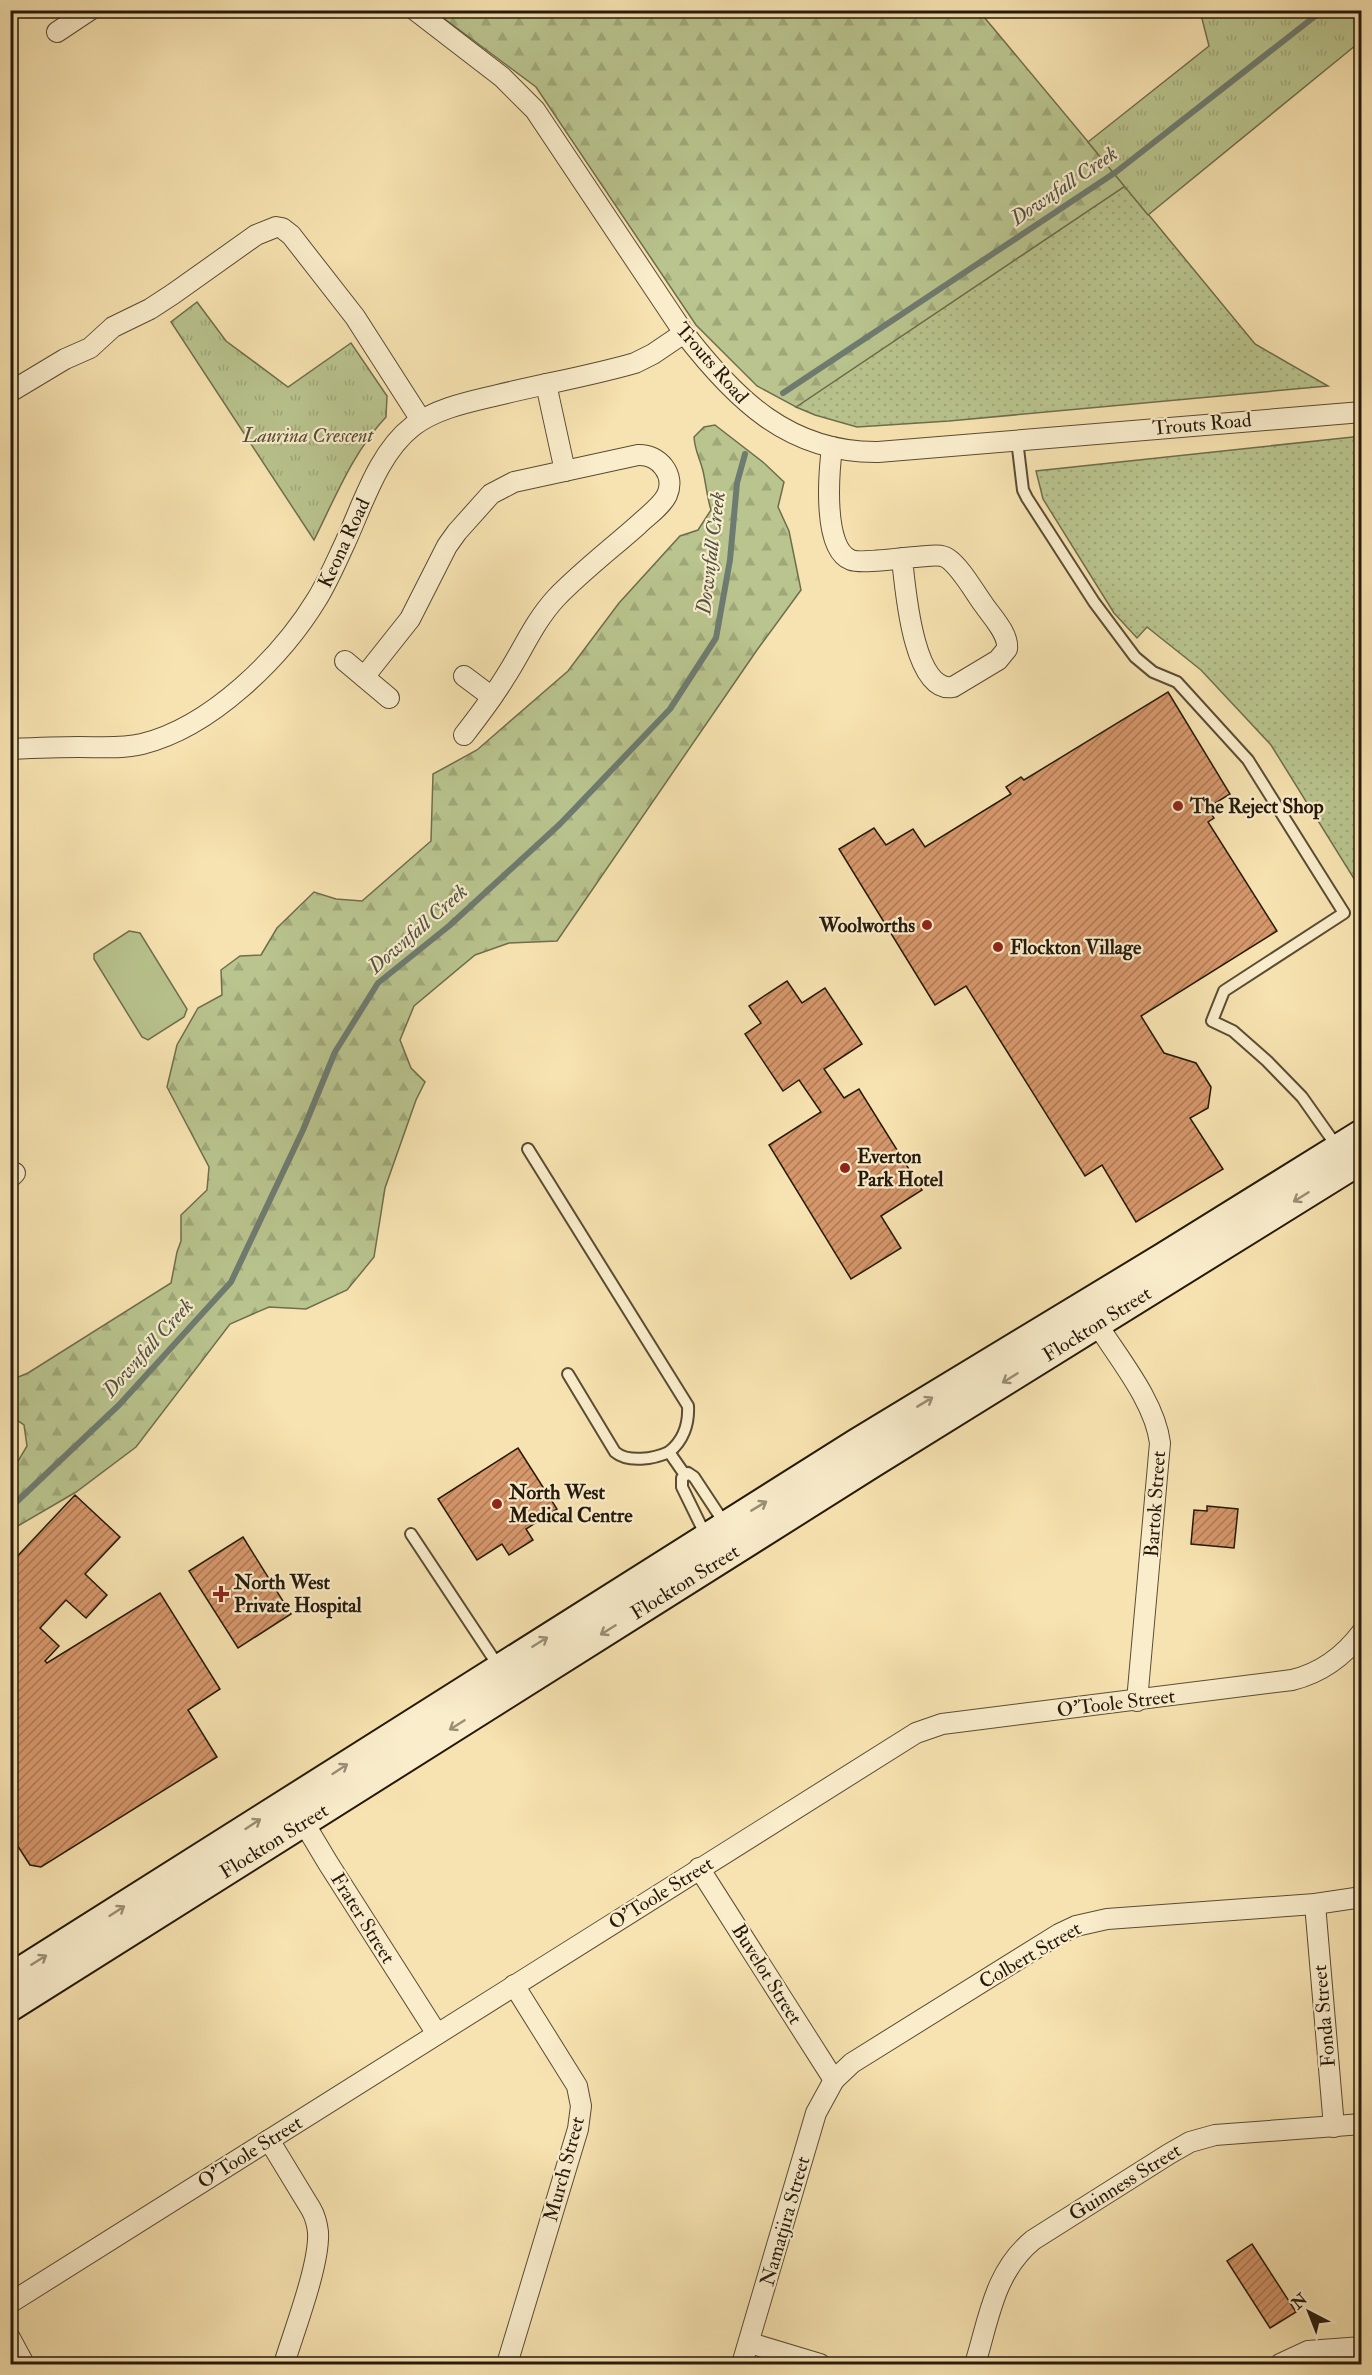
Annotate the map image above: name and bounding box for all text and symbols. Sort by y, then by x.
water label: Downfall Creek [1004,140,1123,232]
street label: Trouts Road [670,317,754,409]
street label: Trouts Road [1151,407,1253,441]
park label: Laurina Crescent [242,423,374,448]
water label: Downfall Creek [690,490,732,617]
street label: Keona Road [312,494,376,592]
place label: The Reject Shop [1189,794,1324,820]
marker: The Reject Shop [1171,799,1185,813]
water label: Downfall Creek [362,878,474,980]
place label: Woolworths [818,913,915,938]
marker: Woolworths [920,918,934,932]
place label: Flockton Village [1010,935,1142,961]
marker: Flockton Village [991,940,1005,954]
place label: Everton Park Hotel [857,1144,944,1192]
marker: Everton Park Hotel [838,1161,852,1175]
one-way arrow [1293,1191,1310,1203]
street label: Flockton Street [1038,1280,1156,1367]
water label: Downfall Creek [96,1293,199,1404]
one-way arrow [1002,1371,1019,1384]
one-way arrow [916,1396,933,1408]
street label: Bartok Street [1139,1449,1171,1558]
place label: North West Medical Centre [508,1480,633,1528]
marker: North West Medical Centre [490,1497,504,1511]
one-way arrow [750,1499,767,1511]
street label: Flockton Street [626,1538,744,1625]
place label: North West Private Hospital [233,1570,363,1619]
marker: North West Private Hospital [212,1585,230,1603]
one-way arrow [600,1624,617,1636]
one-way arrow [531,1635,548,1647]
street label: O'Toole Street [1055,1683,1177,1723]
one-way arrow [449,1720,466,1732]
one-way arrow [331,1762,348,1774]
street label: Flockton Street [215,1797,333,1884]
one-way arrow [244,1818,261,1830]
street label: O'Toole Street [604,1851,718,1935]
street label: Frater Street [325,1868,401,1968]
one-way arrow [108,1905,125,1917]
street label: Colbert Street [975,1915,1086,1994]
street label: Buvelot Street [726,1919,808,2029]
one-way arrow [30,1954,47,1966]
street label: Fonda Street [1307,1963,1341,2068]
street label: O'Toole Street [193,2110,307,2194]
street label: Murch Street [538,2113,590,2224]
street label: Guinness Street [1064,2137,1186,2226]
street label: Namatjira Street [755,2153,816,2289]
north arrow [1279,2282,1339,2342]
text: N [1287,2289,1312,2314]

